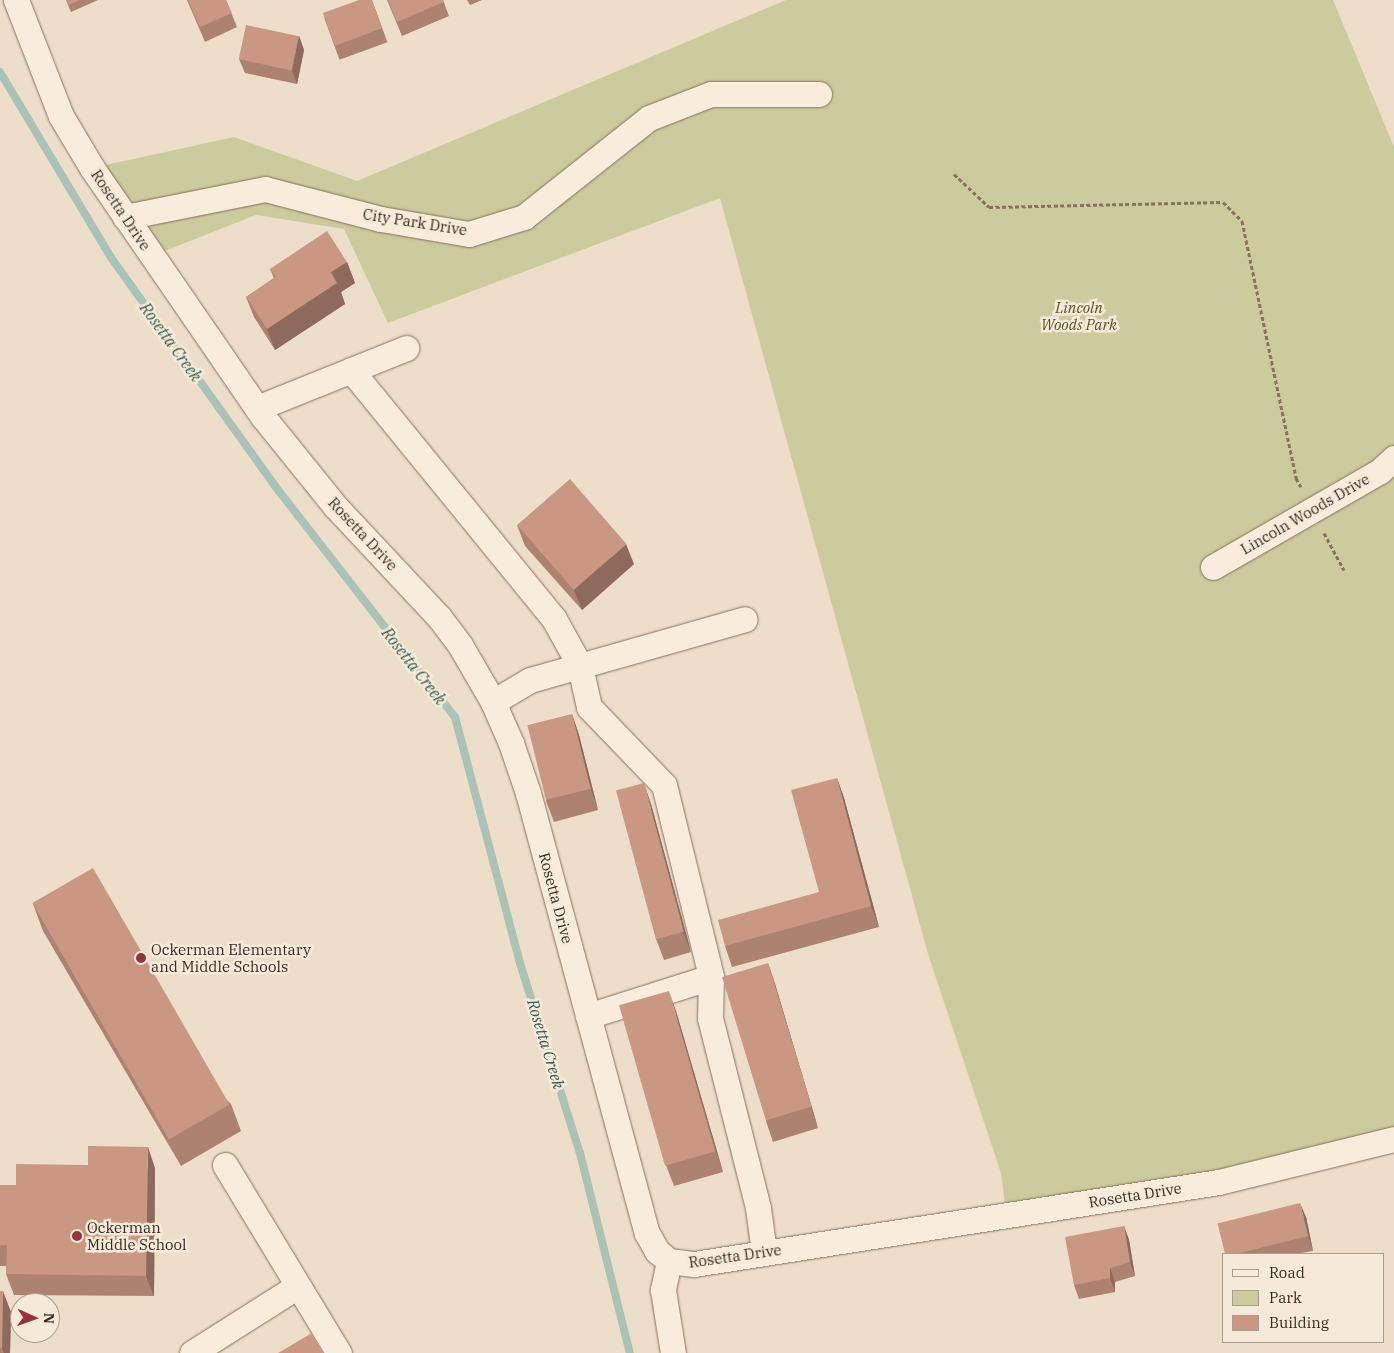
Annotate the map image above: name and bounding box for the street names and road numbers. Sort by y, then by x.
street label: Rosetta Drive [87,166,155,254]
street label: City Park Drive [362,205,468,239]
street label: Lincoln Woods Drive [1237,470,1373,558]
street label: Rosetta Drive [324,494,402,574]
street label: Rosetta Drive [535,850,577,946]
street label: Rosetta Drive [1087,1179,1183,1211]
street label: Rosetta Drive [687,1241,783,1271]

